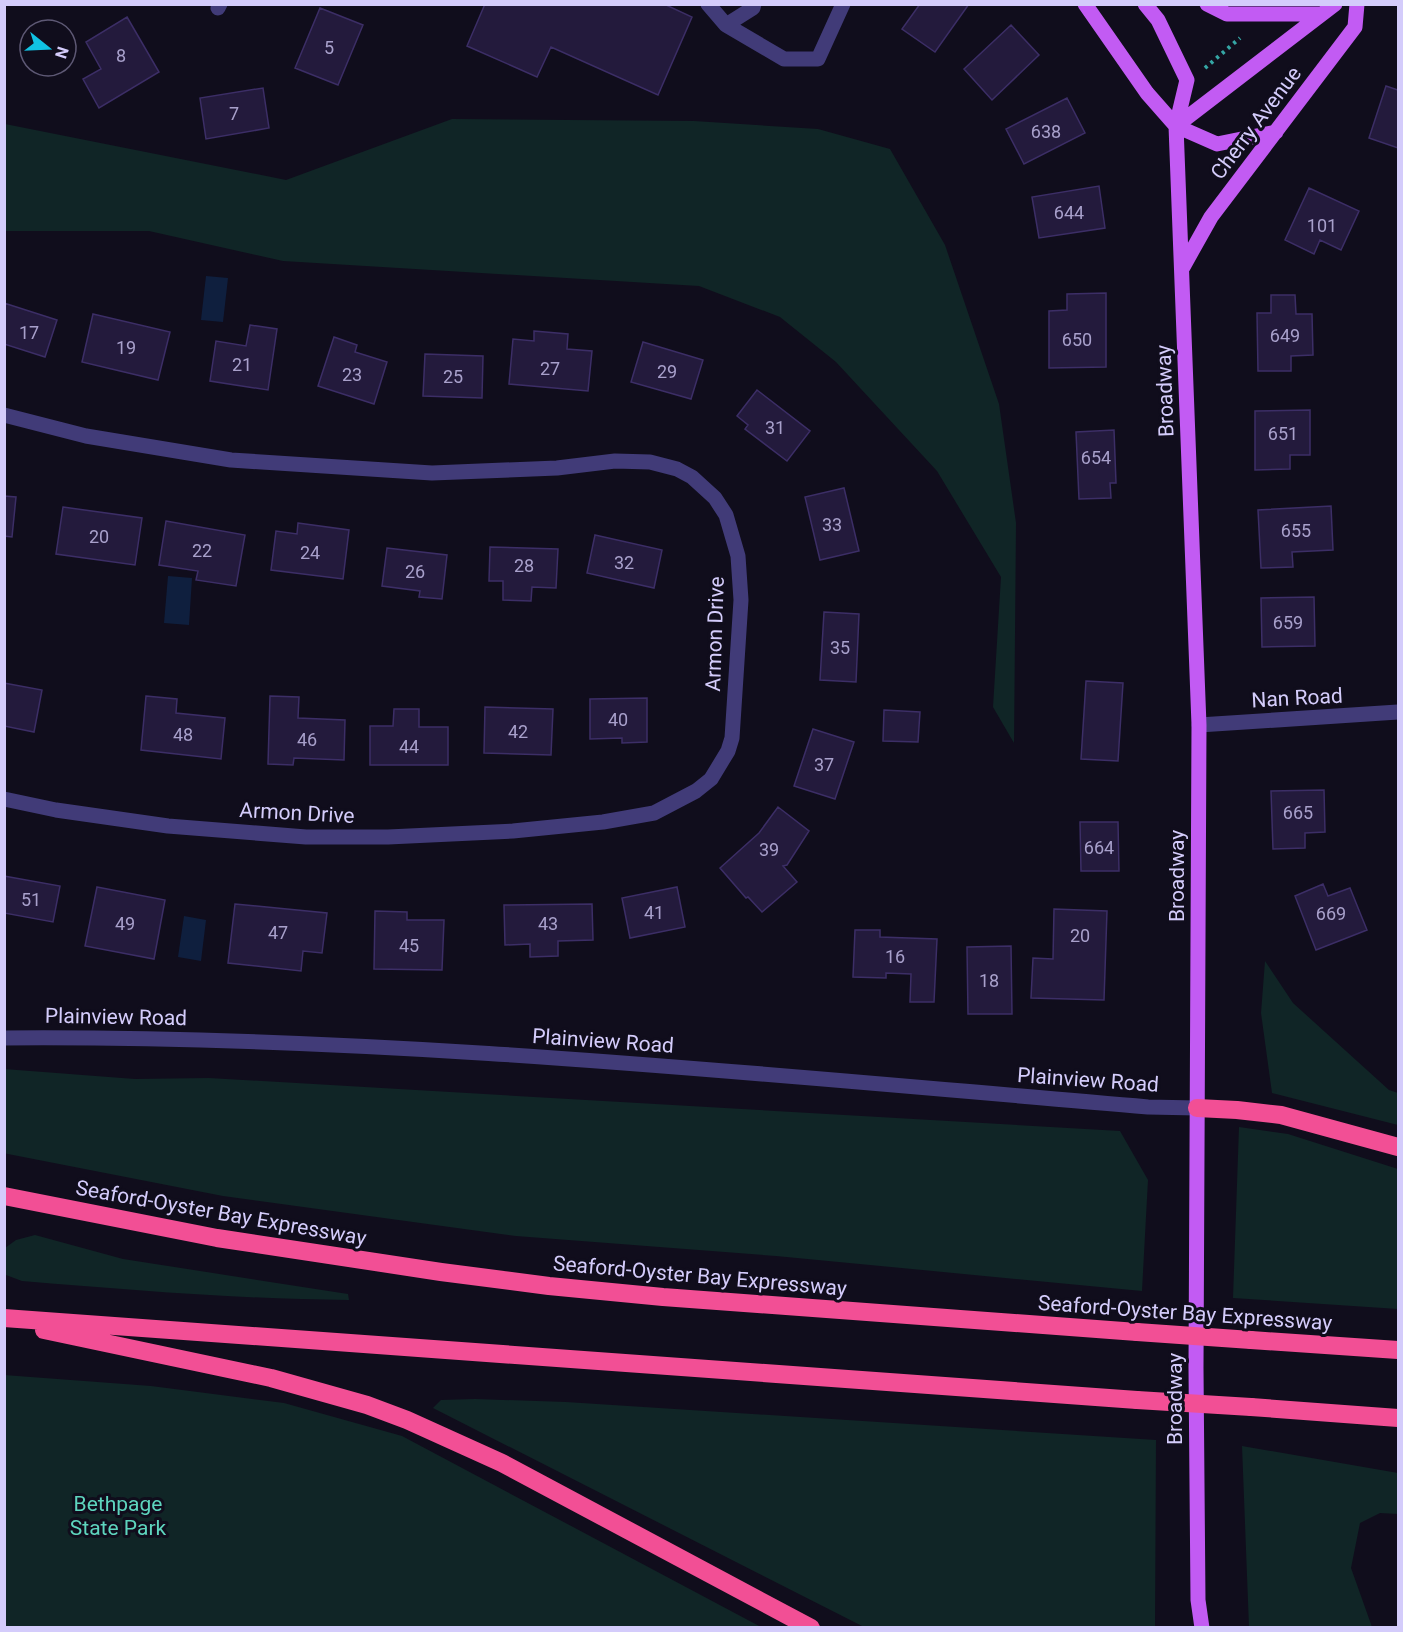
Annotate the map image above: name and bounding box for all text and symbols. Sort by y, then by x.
north arrow [18,18,78,78]
house number: 5 [324,37,334,58]
text: N [51,44,73,61]
house number: 8 [116,45,126,66]
street label: Cherry Avenue [1206,62,1306,184]
house number: 7 [229,103,239,124]
house number: 638 [1031,121,1061,142]
house number: 644 [1054,202,1084,223]
house number: 101 [1307,215,1337,236]
house number: 17 [19,322,39,343]
house number: 649 [1270,325,1300,346]
house number: 650 [1062,329,1092,350]
house number: 19 [116,337,136,358]
street label: Broadway [1151,344,1179,438]
house number: 21 [232,354,252,375]
house number: 27 [540,358,560,379]
house number: 29 [657,361,677,382]
house number: 23 [342,364,362,385]
house number: 25 [443,366,463,387]
house number: 31 [765,417,785,438]
house number: 651 [1268,423,1298,444]
house number: 654 [1081,447,1111,468]
house number: 33 [822,514,842,535]
house number: 655 [1281,520,1311,541]
house number: 20 [89,526,109,547]
house number: 22 [192,540,212,561]
house number: 24 [300,542,320,563]
house number: 32 [614,552,634,573]
house number: 28 [514,555,534,576]
house number: 26 [405,561,425,582]
street label: Armon Drive [701,576,729,692]
house number: 659 [1273,612,1303,633]
house number: 35 [830,637,850,658]
street label: Nan Road [1251,684,1343,712]
house number: 40 [608,709,628,730]
house number: 42 [508,721,528,742]
house number: 48 [173,724,193,745]
house number: 46 [297,729,317,750]
house number: 44 [399,736,419,757]
house number: 37 [814,754,834,775]
street label: Armon Drive [239,798,355,828]
house number: 665 [1283,802,1313,823]
street label: Broadway [1165,830,1189,922]
house number: 664 [1084,837,1114,858]
house number: 39 [759,839,779,860]
house number: 51 [21,889,41,910]
house number: 41 [644,902,664,923]
house number: 669 [1316,903,1346,924]
house number: 49 [115,913,135,934]
house number: 43 [538,913,558,934]
house number: 47 [268,922,288,943]
house number: 20 [1070,925,1090,946]
house number: 45 [399,935,419,956]
house number: 16 [885,946,905,967]
house number: 18 [979,970,999,991]
street label: Plainview Road [45,1004,187,1030]
street label: Plainview Road [531,1024,675,1058]
street label: Plainview Road [1016,1063,1160,1097]
street label: Seaford-Oyster Bay Expressway [74,1176,368,1250]
street label: Seaford-Oyster Bay Expressway [552,1251,848,1301]
street label: Seaford-Oyster Bay Expressway [1037,1291,1333,1335]
street label: Broadway [1163,1353,1187,1445]
park label: Bethpage State Park [70,1492,167,1540]

